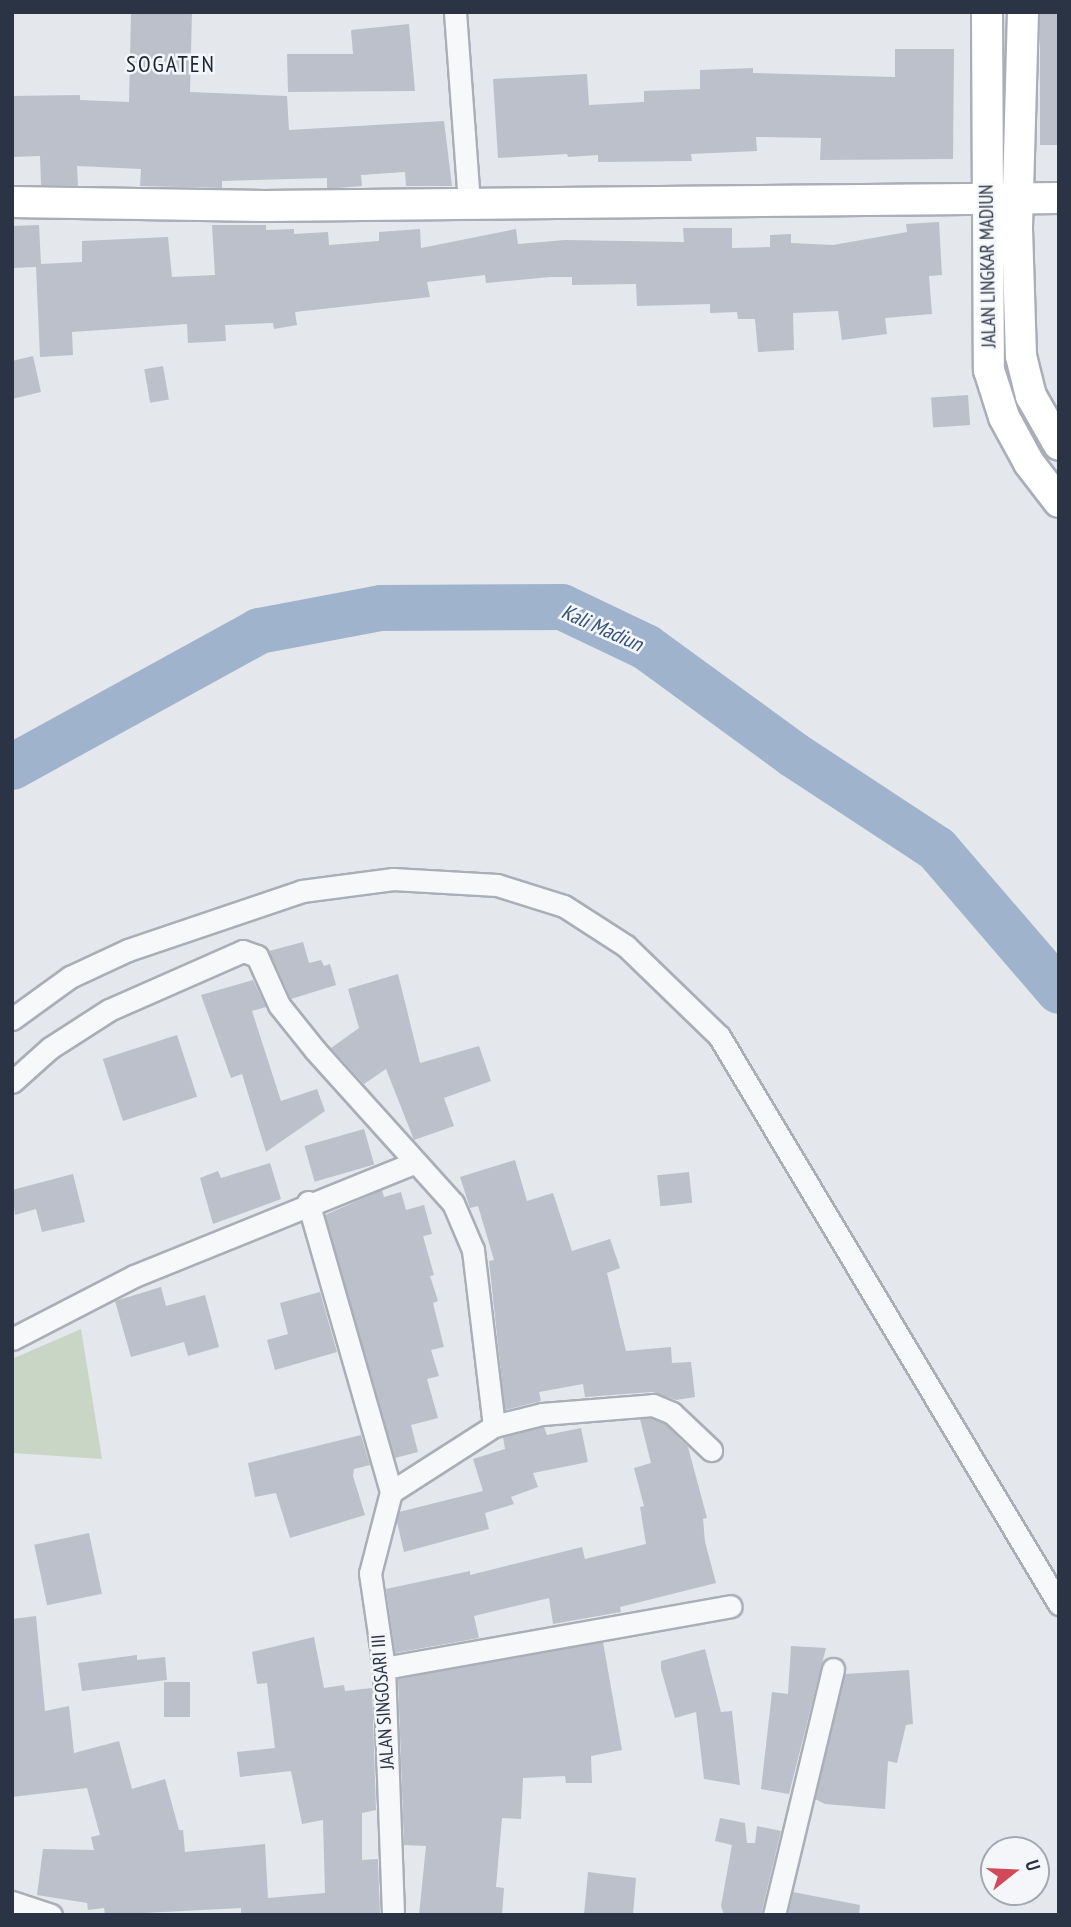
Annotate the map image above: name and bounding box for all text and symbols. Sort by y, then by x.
district label: SOGATEN [127,50,215,78]
street label: JALAN LINGKAR MADIUN [975,184,1001,348]
water label: Kali Madiun [558,599,646,657]
street label: JALAN SINGOSARI III [367,1634,399,1770]
north arrow [980,1836,1050,1906]
text: U [1020,1857,1046,1873]

